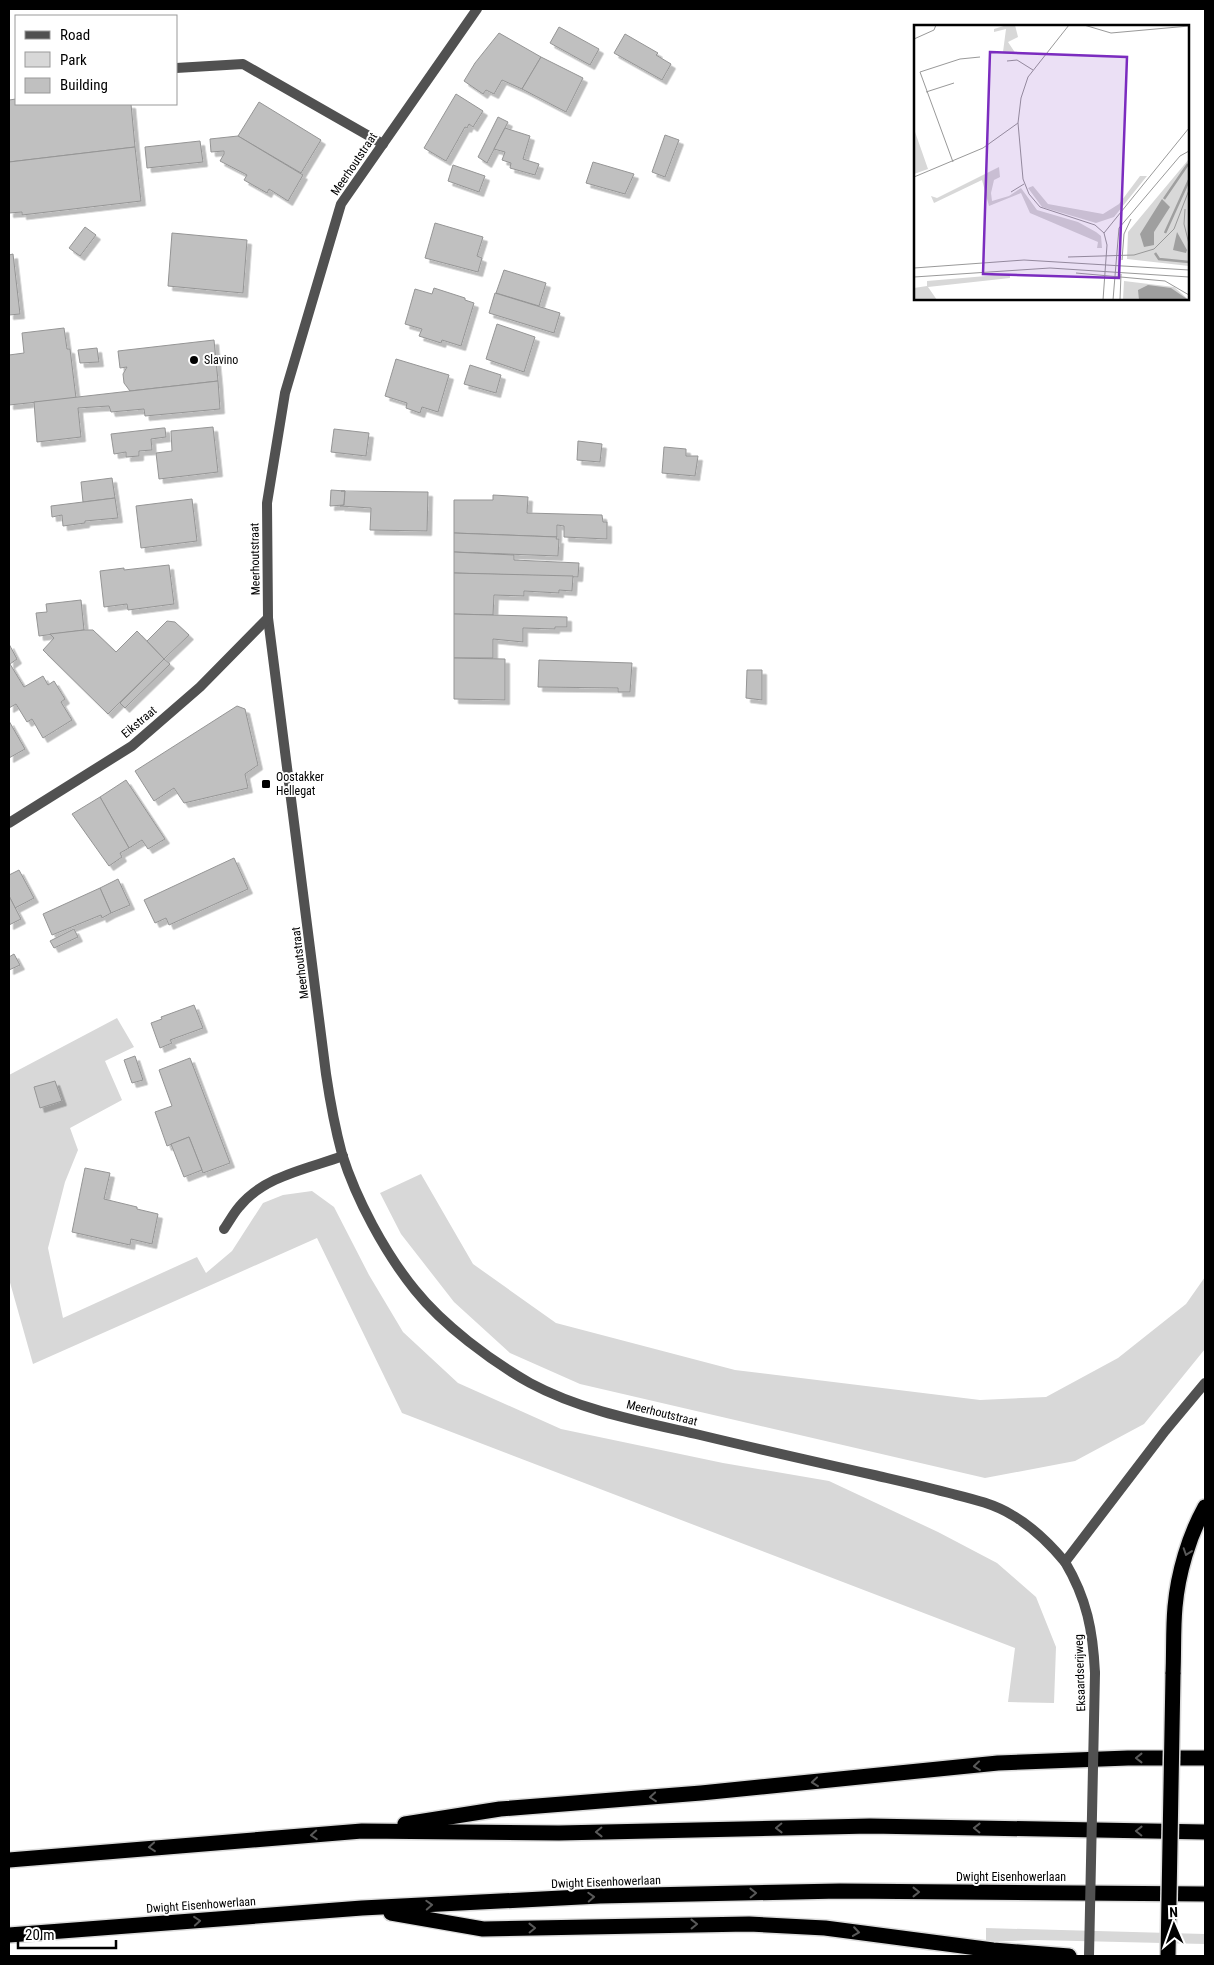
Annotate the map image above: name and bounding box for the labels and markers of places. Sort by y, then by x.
place label: Slavino [204,353,238,367]
marker: Slavino [188,354,200,366]
place label: Oostakker Hellegat [276,770,324,798]
marker: Oostakker Hellegat [260,778,272,790]

